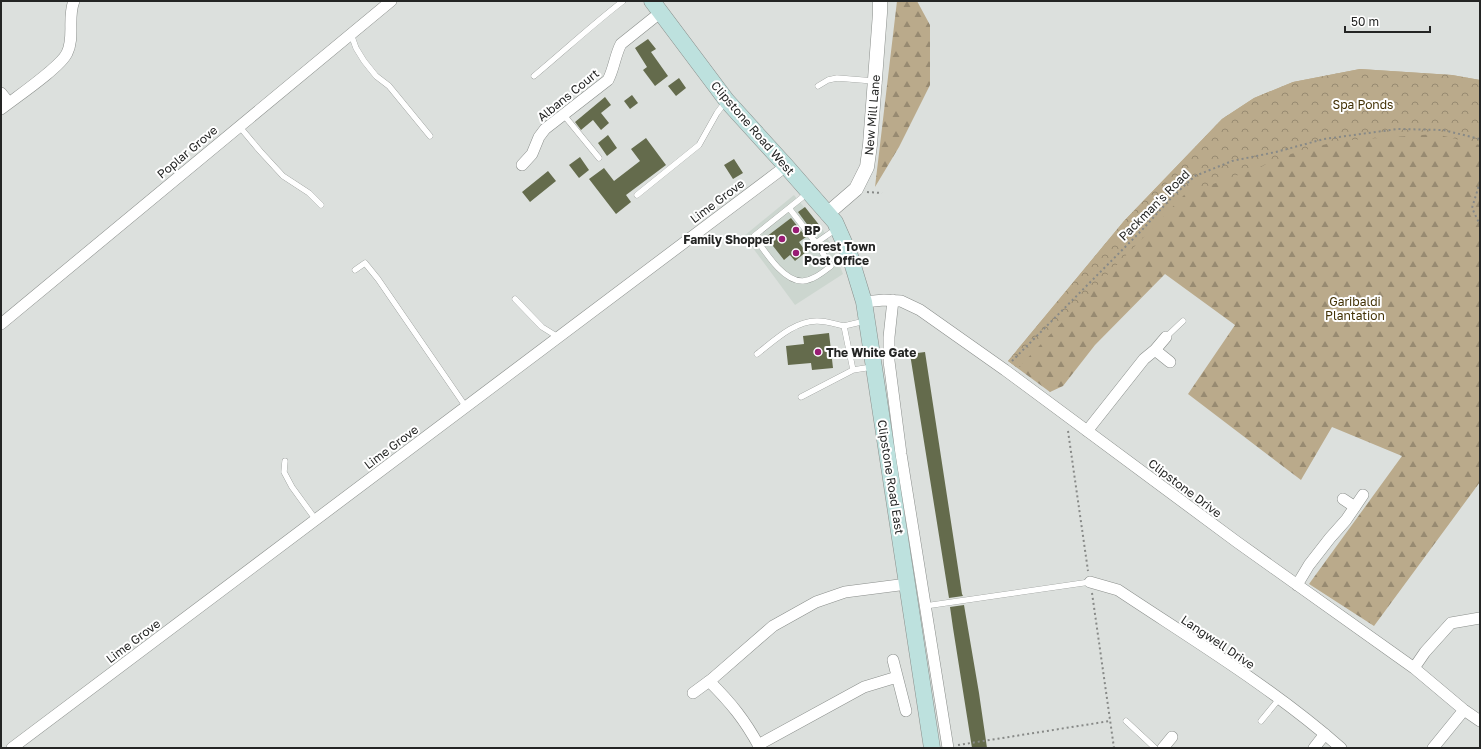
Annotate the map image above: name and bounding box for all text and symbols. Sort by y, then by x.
scale bar [1345,8,1430,34]
text: 50 m [1351,14,1379,29]
street label: Albans Court [534,65,602,124]
street label: New Mill Lane [861,74,883,156]
street label: Clipstone Road West [708,78,798,178]
park label: Spa Ponds [1333,97,1393,112]
street label: Poplar Grove [154,122,220,182]
street label: Packman's Road [1115,166,1193,244]
street label: Lime Grove [687,176,747,226]
place label: BP [804,223,821,238]
marker: BP [791,225,801,235]
place label: Family Shopper [683,232,774,247]
marker: Family Shopper [777,234,787,244]
place label: Forest Town Post Office [804,239,875,268]
marker: Forest Town Post Office [791,248,801,258]
park label: Garibaldi Plantation [1325,294,1385,323]
place label: The White Gate [826,345,916,360]
marker: The White Gate [813,347,823,357]
street label: Clipstone Road East [875,419,907,536]
street label: Lime Grove [361,422,421,472]
street label: Clipstone Drive [1145,456,1225,520]
street label: Langwell Drive [1178,612,1258,672]
street label: Lime Grove [103,616,163,666]

